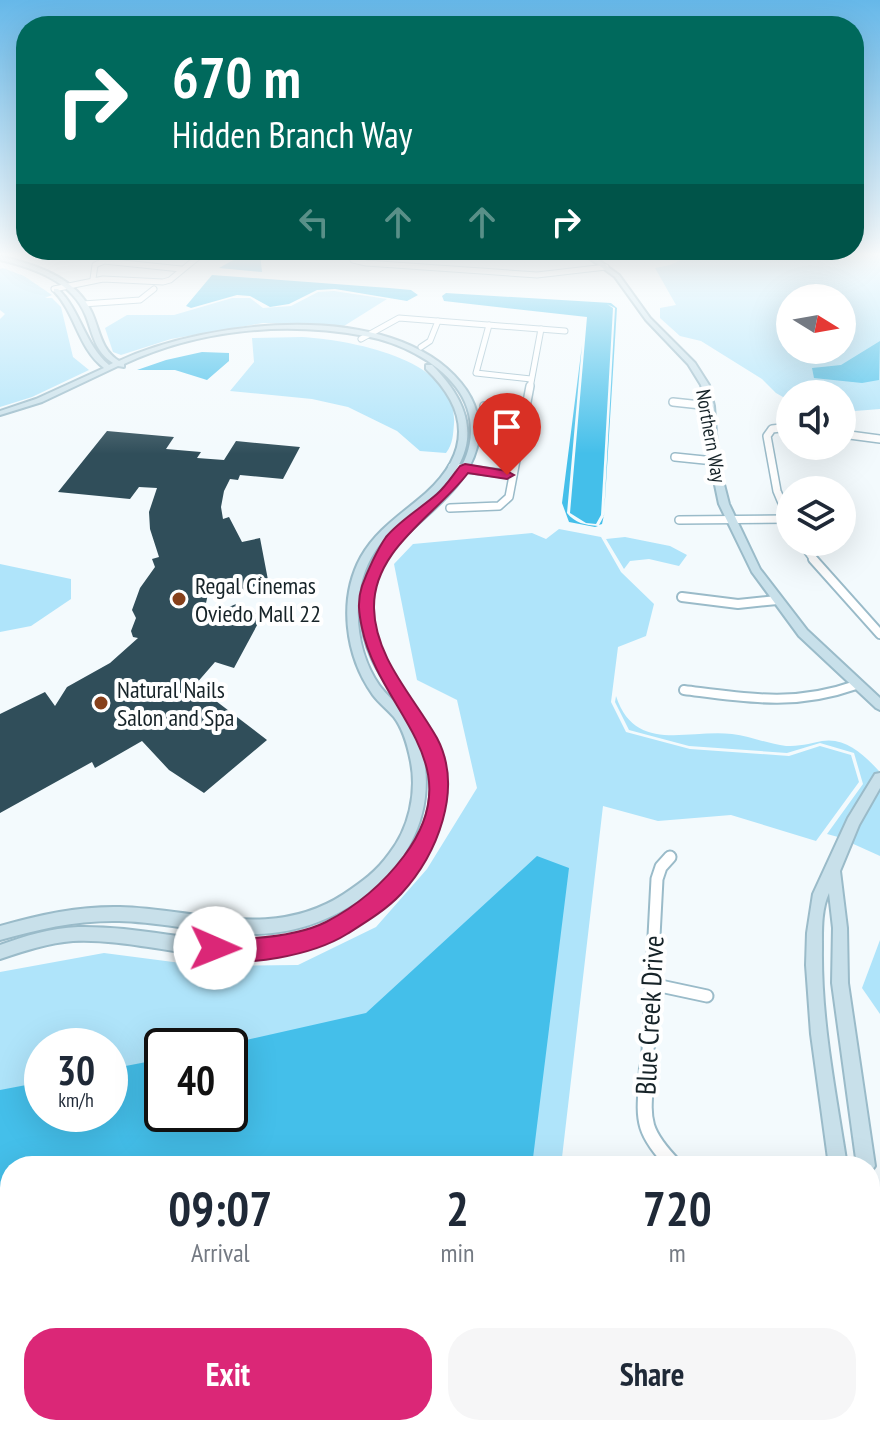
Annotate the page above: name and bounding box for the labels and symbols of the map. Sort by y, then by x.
north arrow [776,284,856,364]
street label: Northern Way [690,387,732,485]
pin [473,393,541,475]
place label: Regal Cinemas Oviedo Mall 22 [195,570,321,629]
marker: Regal Cinemas Oviedo Mall 22 [170,590,188,608]
place label: Natural Nails Salon and Spa [117,674,234,733]
marker: Natural Nails Salon and Spa [92,694,110,712]
position arrow [173,906,257,990]
street label: Blue Creek Drive [626,934,672,1096]
speed limit sign: 40 [144,1028,248,1132]

